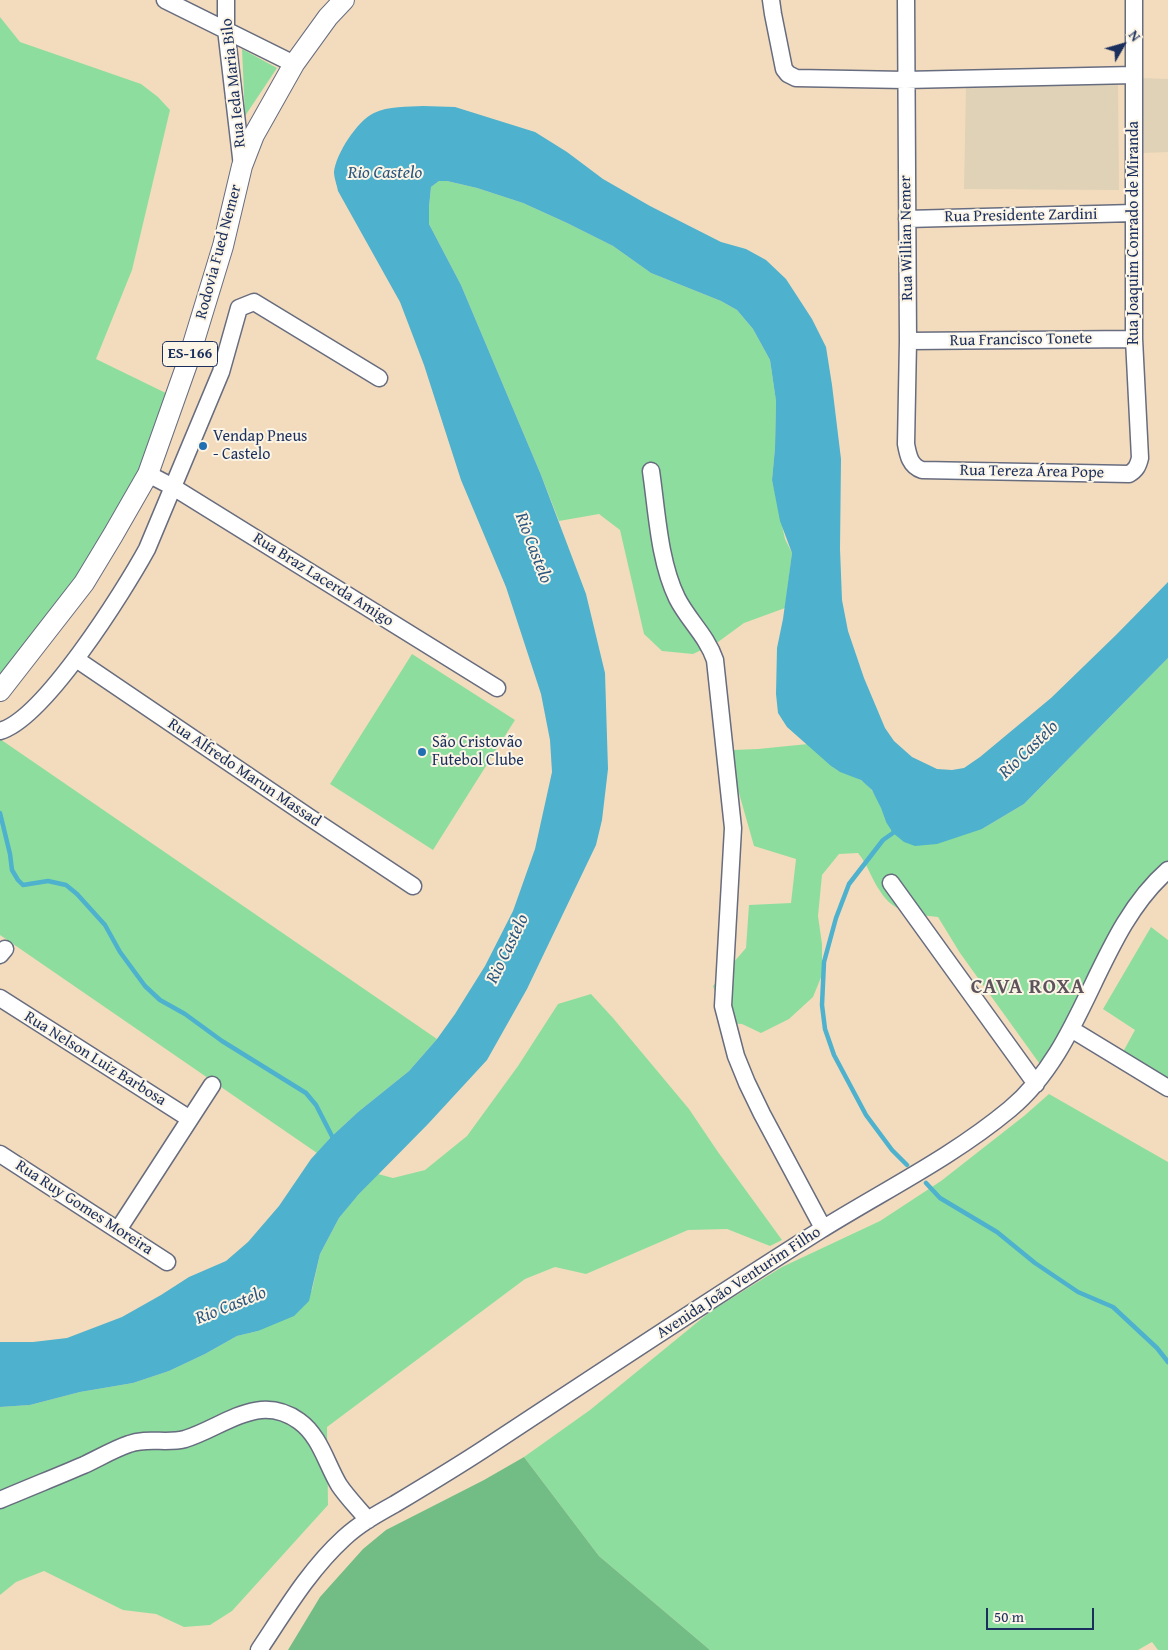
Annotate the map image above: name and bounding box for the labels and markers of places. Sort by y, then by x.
place label: Vendap Pneus - Castelo [213,427,307,465]
marker: Vendap Pneus - Castelo [197,440,209,452]
place label: São Cristovão Futebol Clube [432,733,524,771]
marker: São Cristovão Futebol Clube [416,746,428,758]

